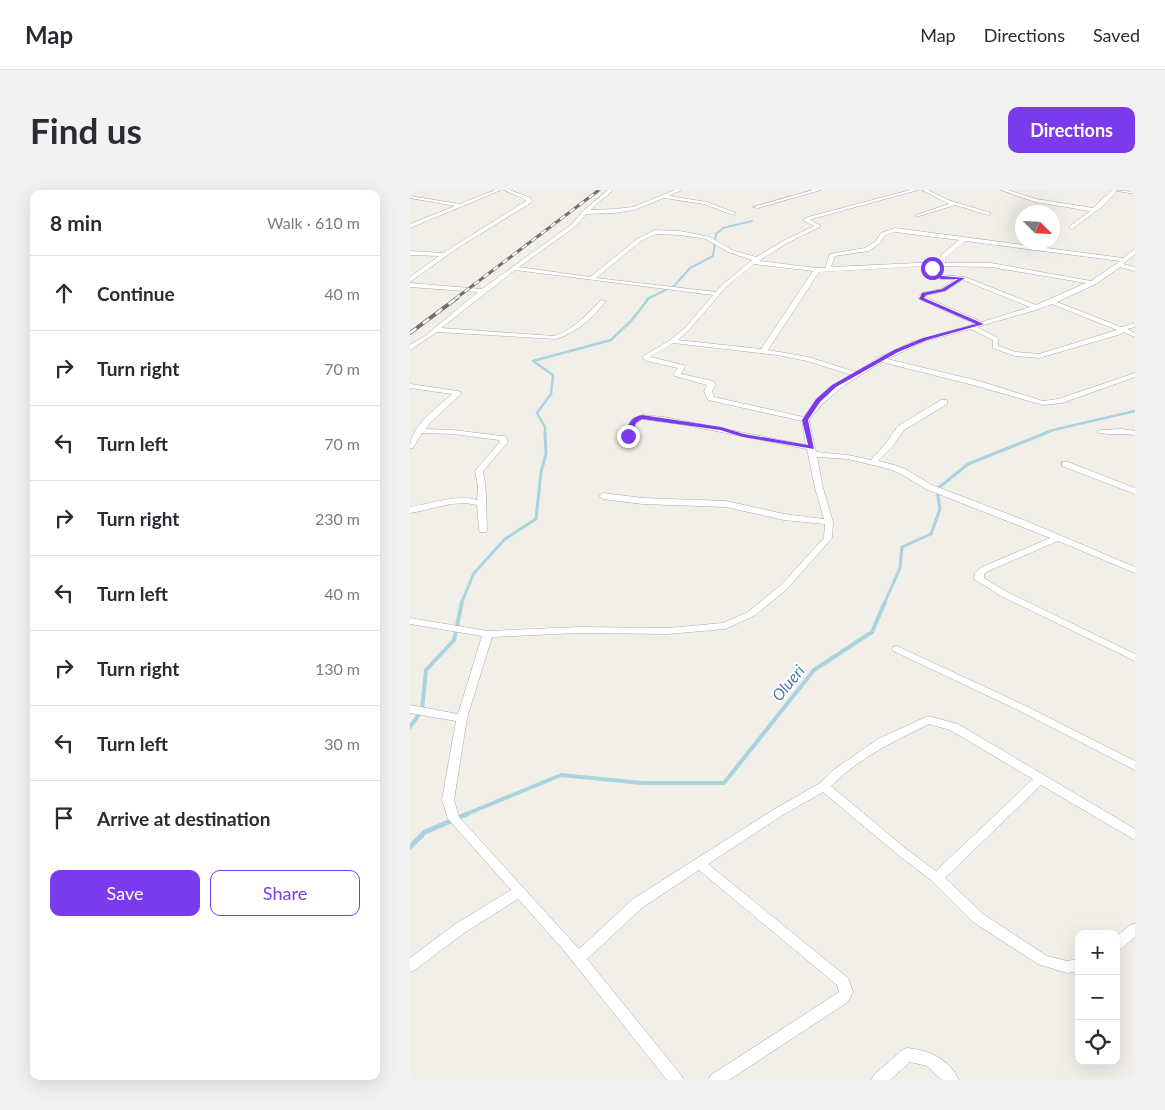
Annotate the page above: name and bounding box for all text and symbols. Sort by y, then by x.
text: Map [25,20,73,49]
text: Map [920,24,956,46]
text: Directions [984,24,1065,46]
text: Saved [1093,24,1140,46]
button: Directions [1008,107,1135,153]
text: Find us [30,109,142,151]
north arrow [1015,205,1060,250]
text: 8 min [50,210,102,235]
text: Walk · 610 m [267,213,360,232]
route start [921,257,944,280]
icon: ahead [50,279,78,307]
text: Continue [97,282,175,305]
text: 40 m [324,284,360,303]
icon: right [50,354,78,382]
text: Turn right [97,357,179,380]
text: 70 m [324,359,360,378]
route end [617,425,640,448]
icon: left [50,429,78,457]
text: Turn left [97,432,168,455]
text: 70 m [324,434,360,453]
icon: right [50,504,78,532]
text: Turn right [97,507,179,530]
text: 230 m [315,509,360,528]
icon: left [50,579,78,607]
text: Turn left [97,582,168,605]
text: 40 m [324,584,360,603]
icon: right [50,654,78,682]
text: Turn right [97,657,179,680]
text: 130 m [315,659,360,678]
water label: Olueri [767,661,808,704]
icon: left [50,729,78,757]
text: Turn left [97,732,168,755]
text: 30 m [324,734,360,753]
icon: arrive [50,804,78,832]
text: Arrive at destination [97,807,270,830]
button: Save [50,870,200,916]
button: Share [210,870,360,916]
map controls [1075,930,1120,1065]
button: + [1075,930,1120,975]
button: − [1075,975,1120,1020]
button: locate [1075,1020,1120,1065]

